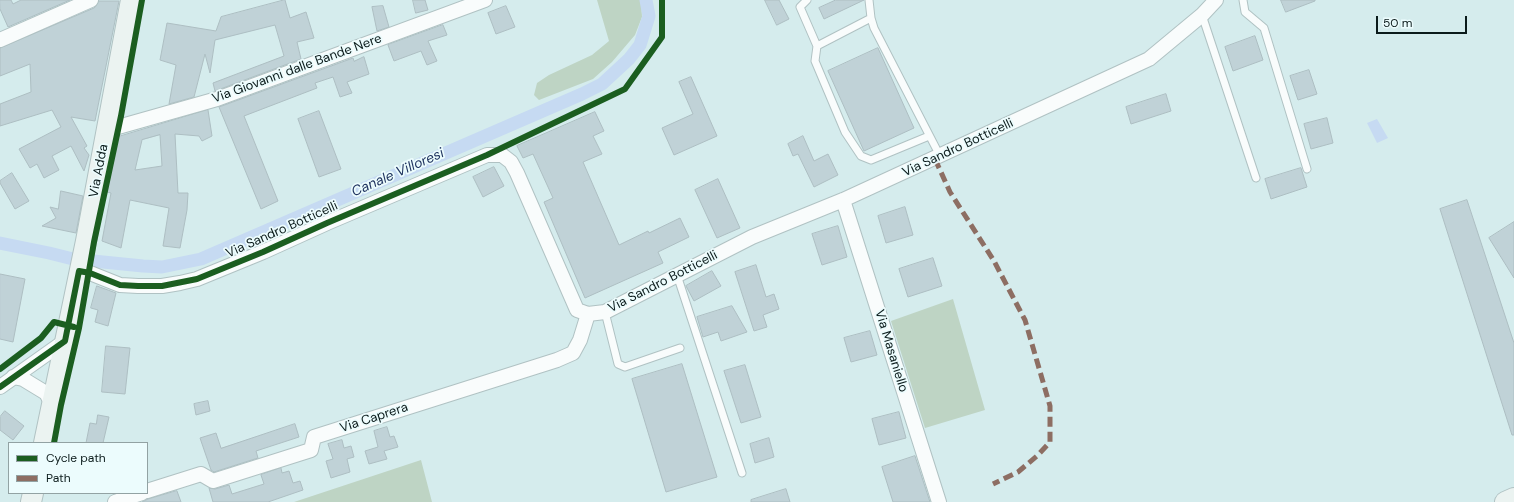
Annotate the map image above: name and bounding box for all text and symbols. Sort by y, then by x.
scale bar [1378,8,1469,34]
text: 50 m [1383,15,1412,31]
street label: Via Giovanni dalle Bande Nere [210,31,384,107]
street label: Via Sandro Botticelli [900,115,1016,181]
street label: Via Adda [86,143,112,199]
water label: Canale Villoresi [349,145,447,201]
street label: Via Sandro Botticelli [224,198,340,262]
street label: Via Sandro Botticelli [606,248,720,316]
street label: Via Masaniello [871,308,911,394]
street label: Via Caprera [338,400,410,436]
legend [8,442,148,494]
text: Cycle path [46,450,106,466]
text: Path [46,470,71,486]

